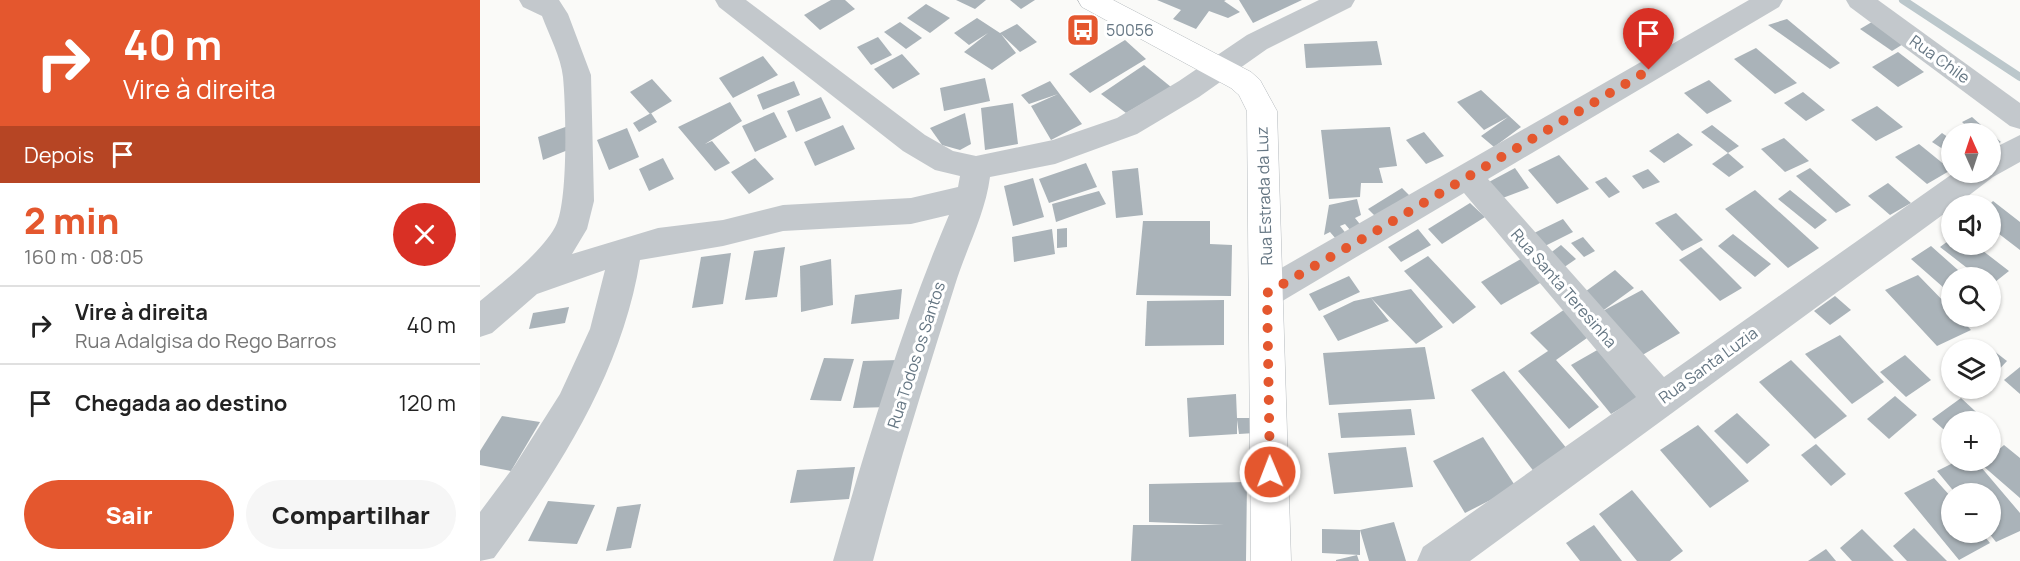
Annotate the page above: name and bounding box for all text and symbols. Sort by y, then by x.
pin [1623,8,1674,70]
bus stop icon: 50056 [1065,12,1101,48]
text: 40 m [123,15,222,73]
icon: arrive [1632,17,1665,50]
place label: 50056 [1106,19,1154,41]
icon: right [24,24,102,102]
street label: Rua Chile [1905,30,1975,88]
text: Vire à direita [123,70,276,107]
north arrow [1941,123,2001,183]
map controls [1941,123,2001,543]
street label: Rua Estrada da Luz [1251,126,1277,266]
icon: arrive [106,138,139,171]
text: Depois [24,140,94,170]
button: sound [1941,195,2001,255]
text: 2 min [24,196,119,245]
button: close [393,203,456,266]
street label: Rua Santa Teresinha [1506,224,1622,352]
text: 160 m · 08:05 [24,243,143,270]
button: search [1941,267,2001,327]
street label: Rua Todos os Santos [882,279,950,431]
text: Vire à direita [75,297,208,327]
icon: right [24,309,57,342]
text: 40 m [407,310,456,340]
street label: Rua Santa Luzia [1654,322,1762,408]
text: Rua Adalgisa do Rego Barros [75,327,337,354]
button: layers [1941,339,2001,399]
icon: arrive [24,387,57,420]
text: Chegada ao destino [75,388,287,418]
text: 120 m [398,388,456,418]
button: + [1941,411,2001,471]
position arrow [1238,440,1302,504]
button: Sair [24,480,234,549]
button: Compartilhar [246,480,456,549]
button: − [1941,483,2001,543]

